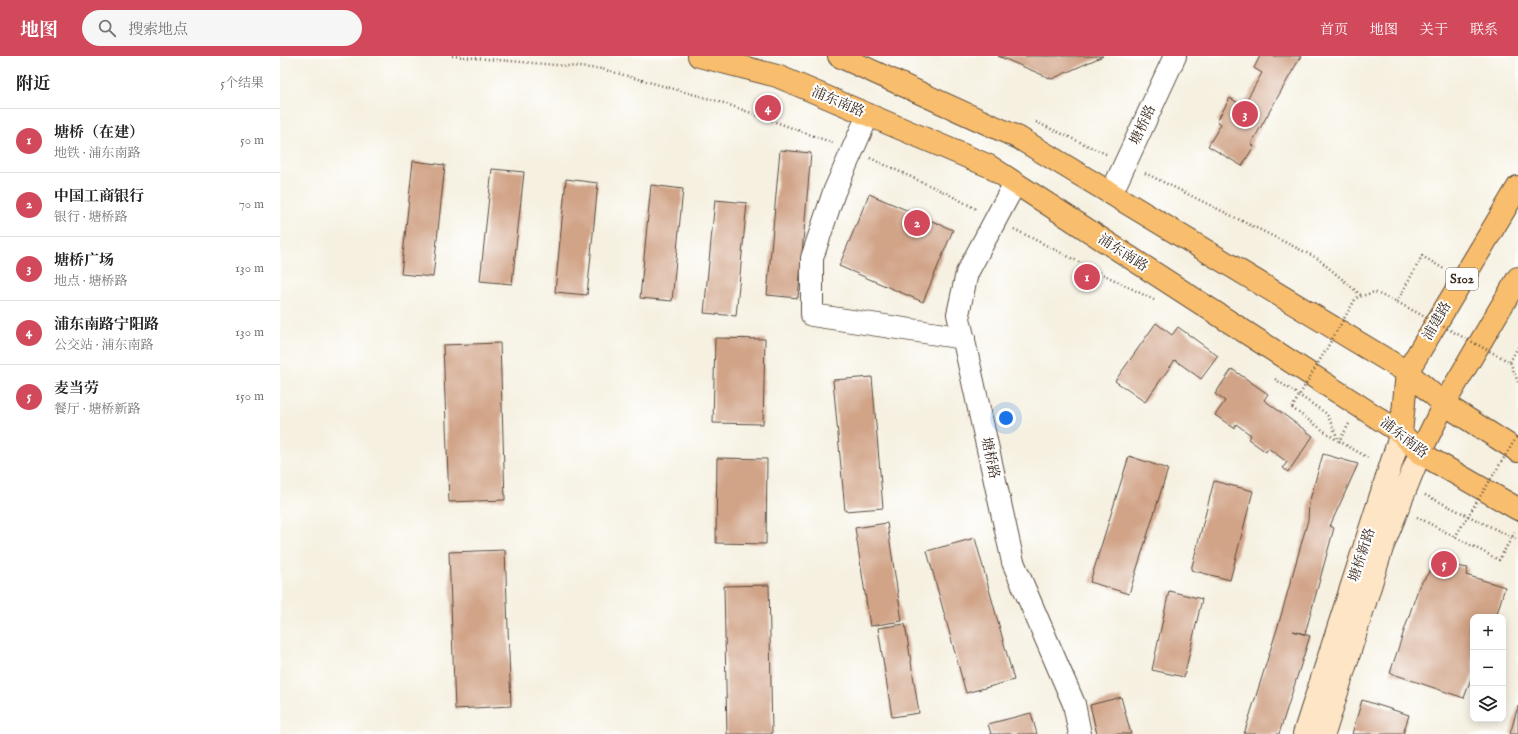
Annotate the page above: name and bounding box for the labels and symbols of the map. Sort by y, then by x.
street label: 浦东南路 [809,83,867,121]
pin: 4 [755,93,781,123]
pin: 3 [1232,99,1258,129]
street label: 塘桥路 [1126,102,1160,148]
pin: 2 [904,208,930,238]
street label: 浦东南路 [1095,230,1151,276]
pin: 1 [1074,262,1100,292]
road number: S102 [1446,268,1478,290]
street label: 浦建路 [1419,298,1455,344]
your location [996,408,1016,428]
street label: 浦东南路 [1376,414,1432,462]
street label: 塘桥路 [977,436,1003,480]
street label: 塘桥新路 [1345,526,1379,584]
pin: 5 [1431,549,1457,579]

